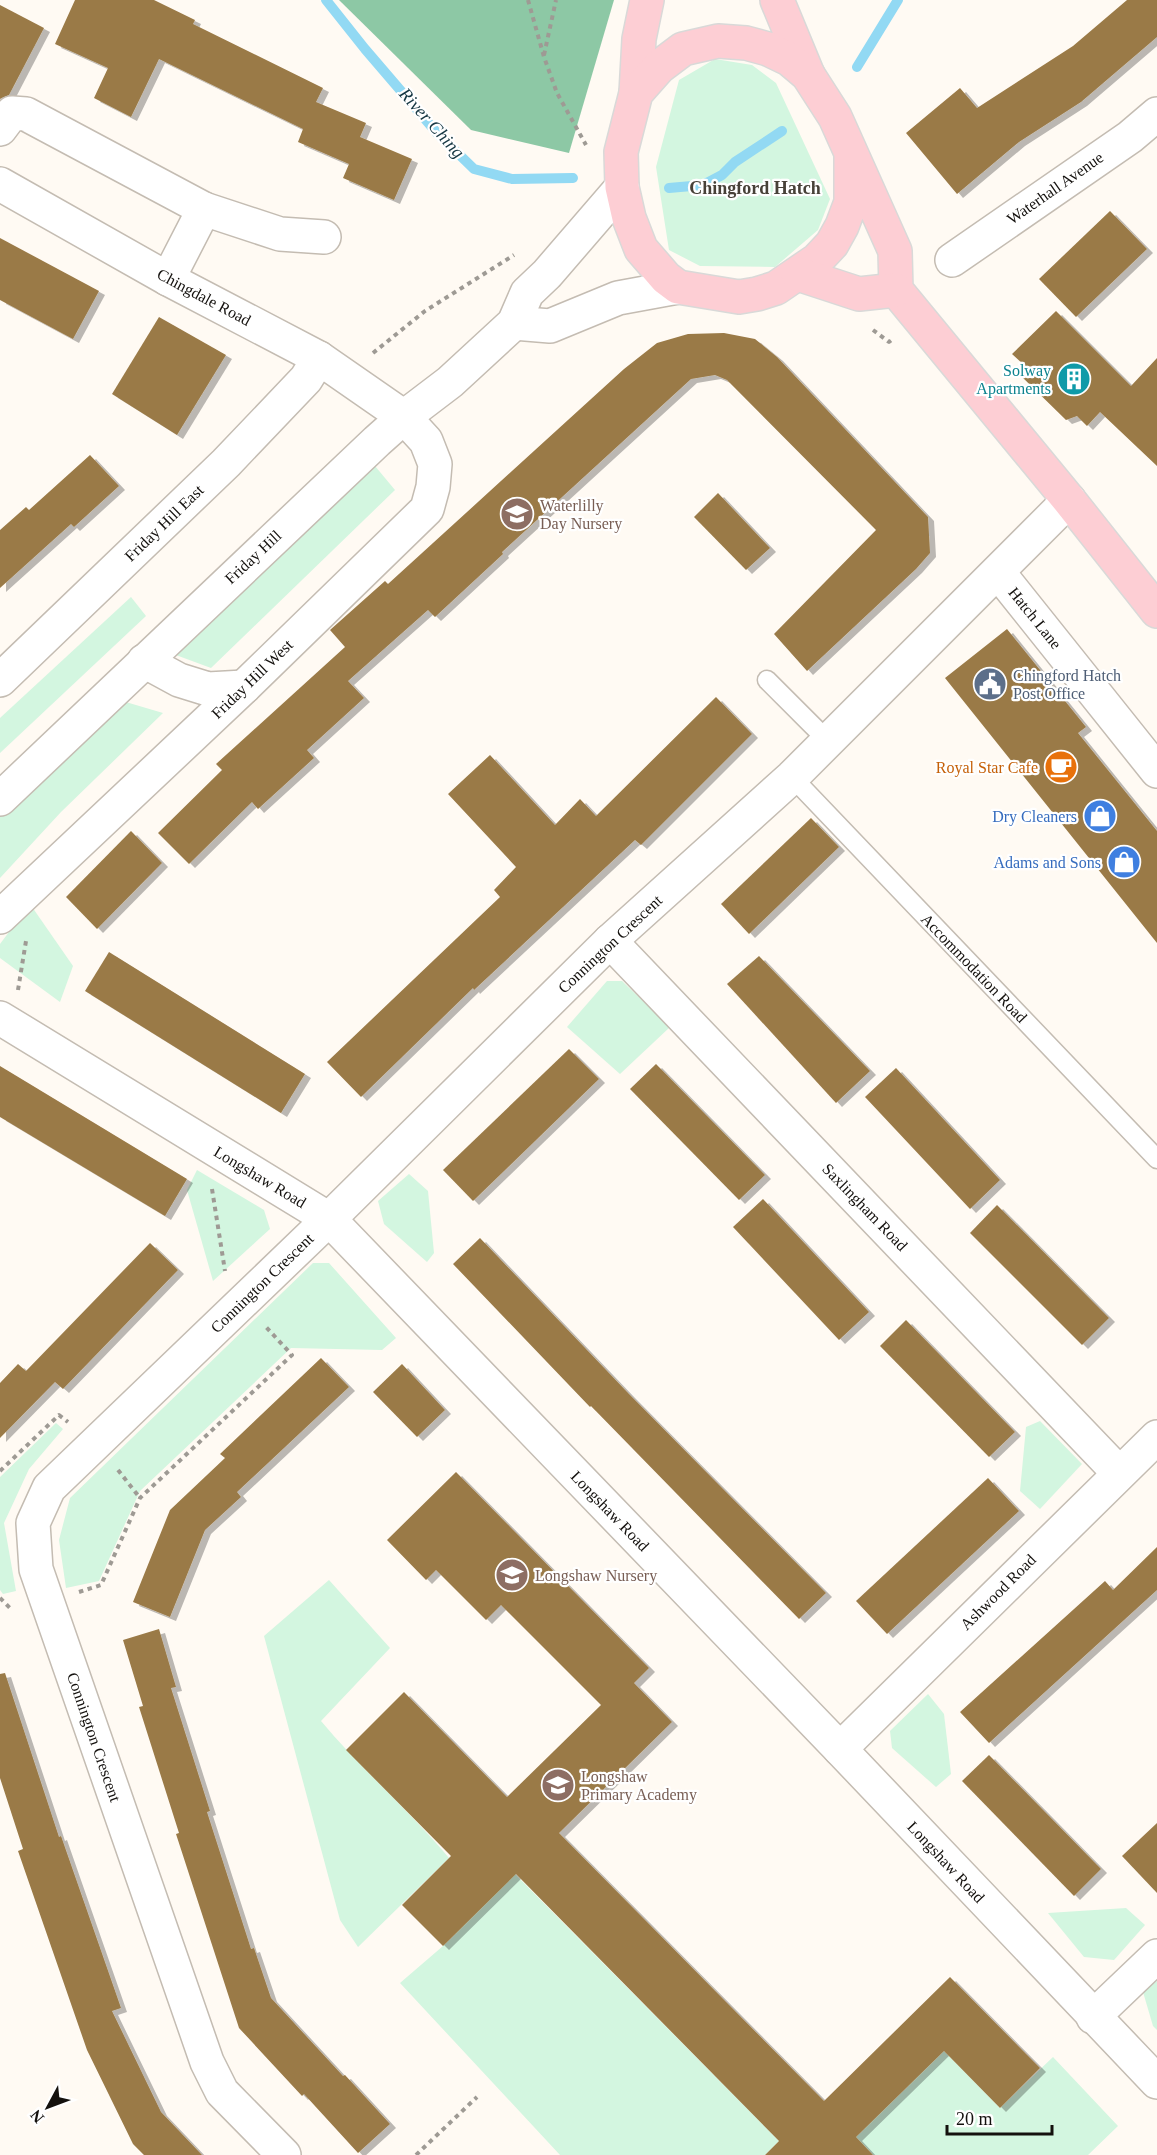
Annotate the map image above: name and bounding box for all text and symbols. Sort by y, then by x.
water label: River Ching [395,83,469,162]
street label: Waterhall Avenue [1004,148,1106,228]
district label: Chingford Hatch [689,178,821,198]
street label: Chingdale Road [154,265,254,330]
building icon: Solway Apartments [1056,361,1092,397]
place label: Solway Apartments [976,362,1051,398]
street label: Friday Hill East [121,481,208,565]
school or university icon: Waterlilly Day Nursery [499,496,535,532]
place label: Waterlilly Day Nursery [540,497,622,533]
street label: Friday Hill [221,526,286,588]
street label: Hatch Lane [1005,584,1065,652]
street label: Friday Hill West [208,636,297,723]
public building icon: Chingford Hatch Post Office [972,666,1008,702]
place label: Chingford Hatch Post Office [1013,667,1121,702]
cafe icon: Royal Star Cafe [1043,749,1079,785]
place label: Royal Star Cafe [936,759,1038,777]
shop icon: Dry Cleaners [1082,798,1118,834]
place label: Dry Cleaners [992,808,1077,826]
shop icon: Adams and Sons [1106,844,1142,880]
place label: Adams and Sons [993,854,1101,871]
street label: Connington Crescent [555,891,666,997]
street label: Accommodation Road [918,910,1030,1026]
street label: Longshaw Road [210,1143,309,1212]
street label: Saxlingham Road [818,1160,911,1255]
street label: Connington Crescent [207,1229,318,1337]
street label: Longshaw Road [567,1468,652,1555]
street label: Ashwood Road [957,1551,1039,1633]
school or university icon: Longshaw Nursery [494,1557,530,1593]
place label: Longshaw Nursery [535,1567,657,1585]
street label: Connington Crescent [63,1670,124,1805]
school or university icon: Longshaw Primary Academy [540,1767,576,1803]
place label: Longshaw Primary Academy [581,1768,697,1804]
street label: Longshaw Road [903,1818,988,1907]
north arrow [18,2077,78,2137]
scale bar [947,2098,1052,2136]
text: N [27,2106,47,2126]
text: 20 m [956,2109,993,2129]

